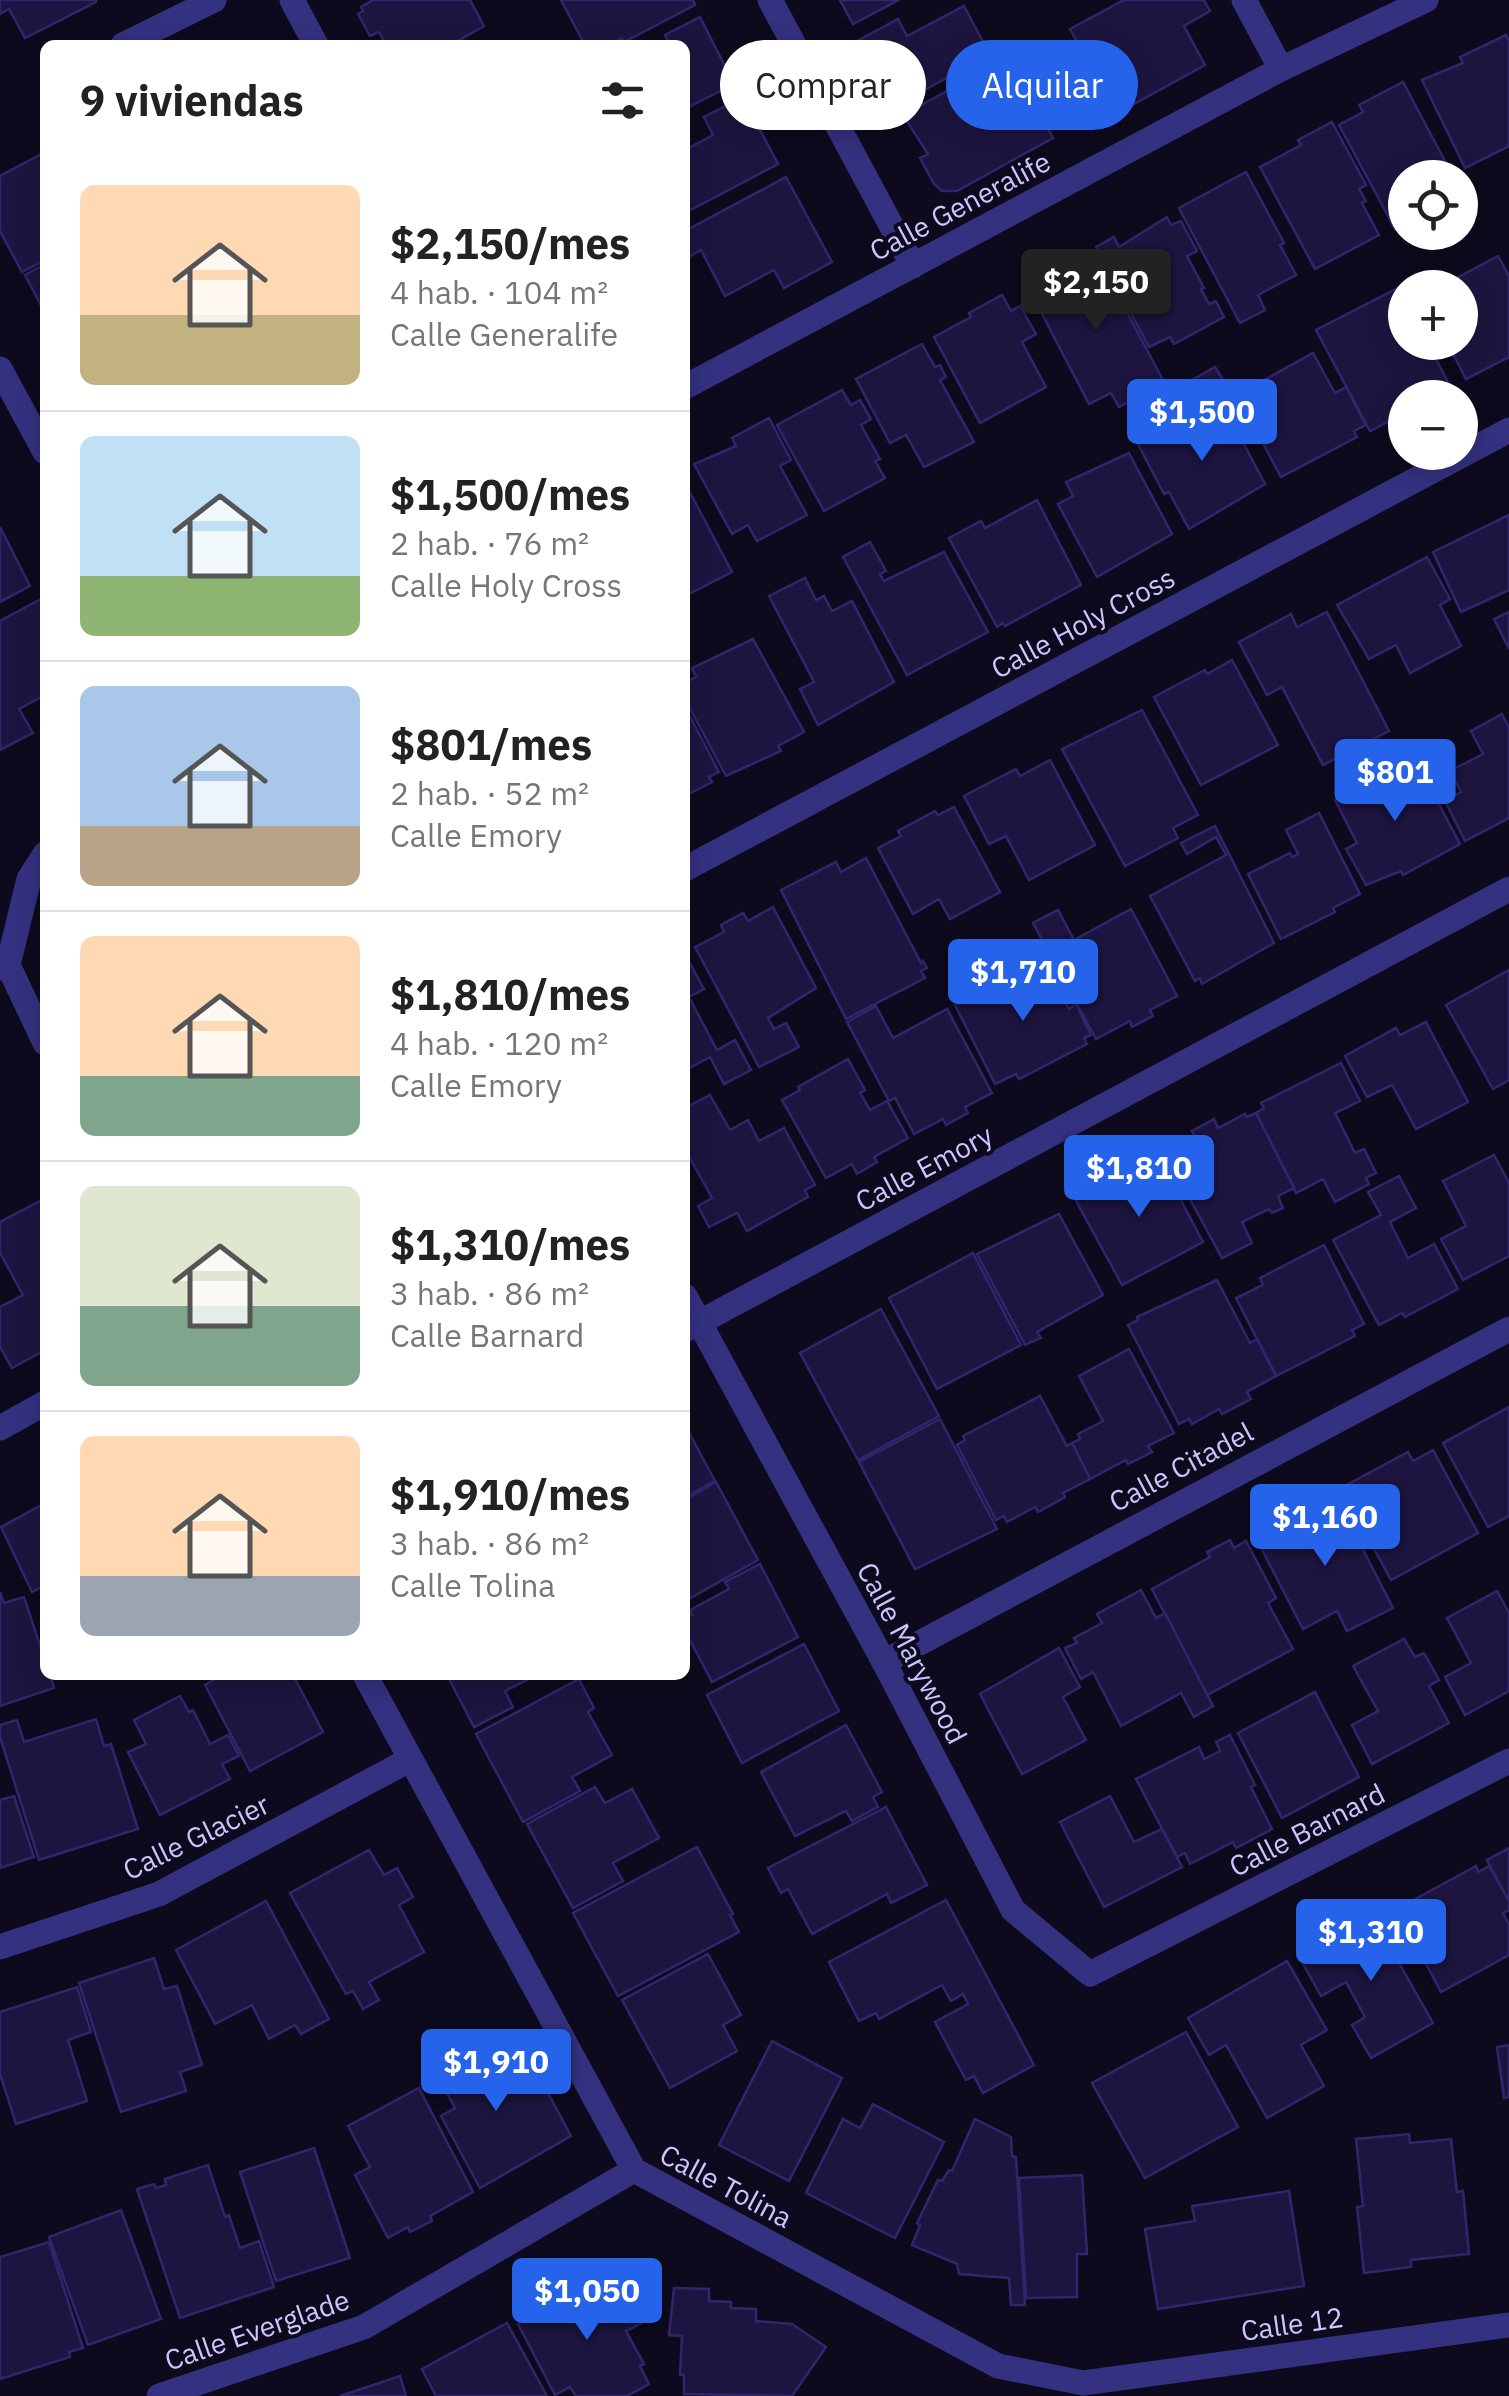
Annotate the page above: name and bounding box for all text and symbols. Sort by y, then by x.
chip: Comprar [720,40,926,130]
chip: Alquilar [946,40,1138,130]
text: 9 viviendas [80,73,304,128]
icon: filters [595,73,650,128]
street label: Calle Generalife [863,142,1057,269]
map controls [1388,160,1478,470]
button: locate [1388,160,1478,250]
text: $2,150/mes [390,216,630,271]
icon: home [160,225,280,345]
pin: $2,150 [1015,249,1177,334]
text: $2,150 [1043,260,1149,302]
button: + [1388,270,1478,360]
text: 4 hab. · 104 m² [390,271,608,313]
text: Calle Generalife [390,313,618,355]
pin: $1,500 [1121,379,1283,464]
button: − [1388,380,1478,470]
text: $1,500 [1149,390,1255,432]
text: $1,500/mes [390,467,630,522]
icon: home [160,476,280,596]
text: 2 hab. · 76 m² [390,522,589,564]
street label: Calle Holy Cross [984,559,1181,687]
text: Calle Holy Cross [390,564,622,606]
text: $801/mes [390,717,592,772]
icon: home [160,726,280,846]
pin: $801 [1336,739,1454,824]
text: $801 [1357,750,1433,792]
text: 2 hab. · 52 m² [390,772,589,814]
text: Calle Emory [390,814,562,856]
pin: $1,710 [942,939,1104,1024]
text: $1,710 [970,950,1076,992]
text: $1,810/mes [390,967,630,1022]
icon: home [160,976,280,1096]
text: 4 hab. · 120 m² [390,1022,608,1064]
text: Calle Emory [390,1064,562,1106]
street label: Calle Emory [849,1116,999,1219]
pin: $1,810 [1058,1135,1220,1220]
text: $1,810 [1086,1146,1192,1188]
text: $1,310/mes [390,1217,630,1272]
icon: home [160,1226,280,1346]
text: 3 hab. · 86 m² [390,1272,589,1314]
text: Calle Barnard [390,1314,584,1356]
street label: Calle Citadel [1102,1413,1259,1520]
text: $1,910/mes [390,1467,630,1522]
icon: home [160,1476,280,1596]
pin: $1,160 [1244,1484,1406,1569]
text: $1,160 [1272,1495,1378,1537]
text: 3 hab. · 86 m² [390,1522,589,1564]
street label: Calle Marywood [849,1556,976,1750]
text: Calle Tolina [390,1564,555,1606]
street label: Calle Barnard [1223,1774,1391,1885]
street label: Calle Glacier [117,1785,275,1888]
pin: $1,310 [1290,1899,1452,1984]
text: $1,310 [1318,1910,1424,1952]
pin: $1,910 [415,2029,577,2114]
text: $1,910 [443,2040,549,2082]
street label: Calle Tolina [654,2135,799,2236]
pin: $1,050 [506,2258,668,2343]
text: $1,050 [534,2269,640,2311]
street label: Calle Everglade [159,2281,354,2378]
street label: Calle 12 [1238,2298,1346,2349]

